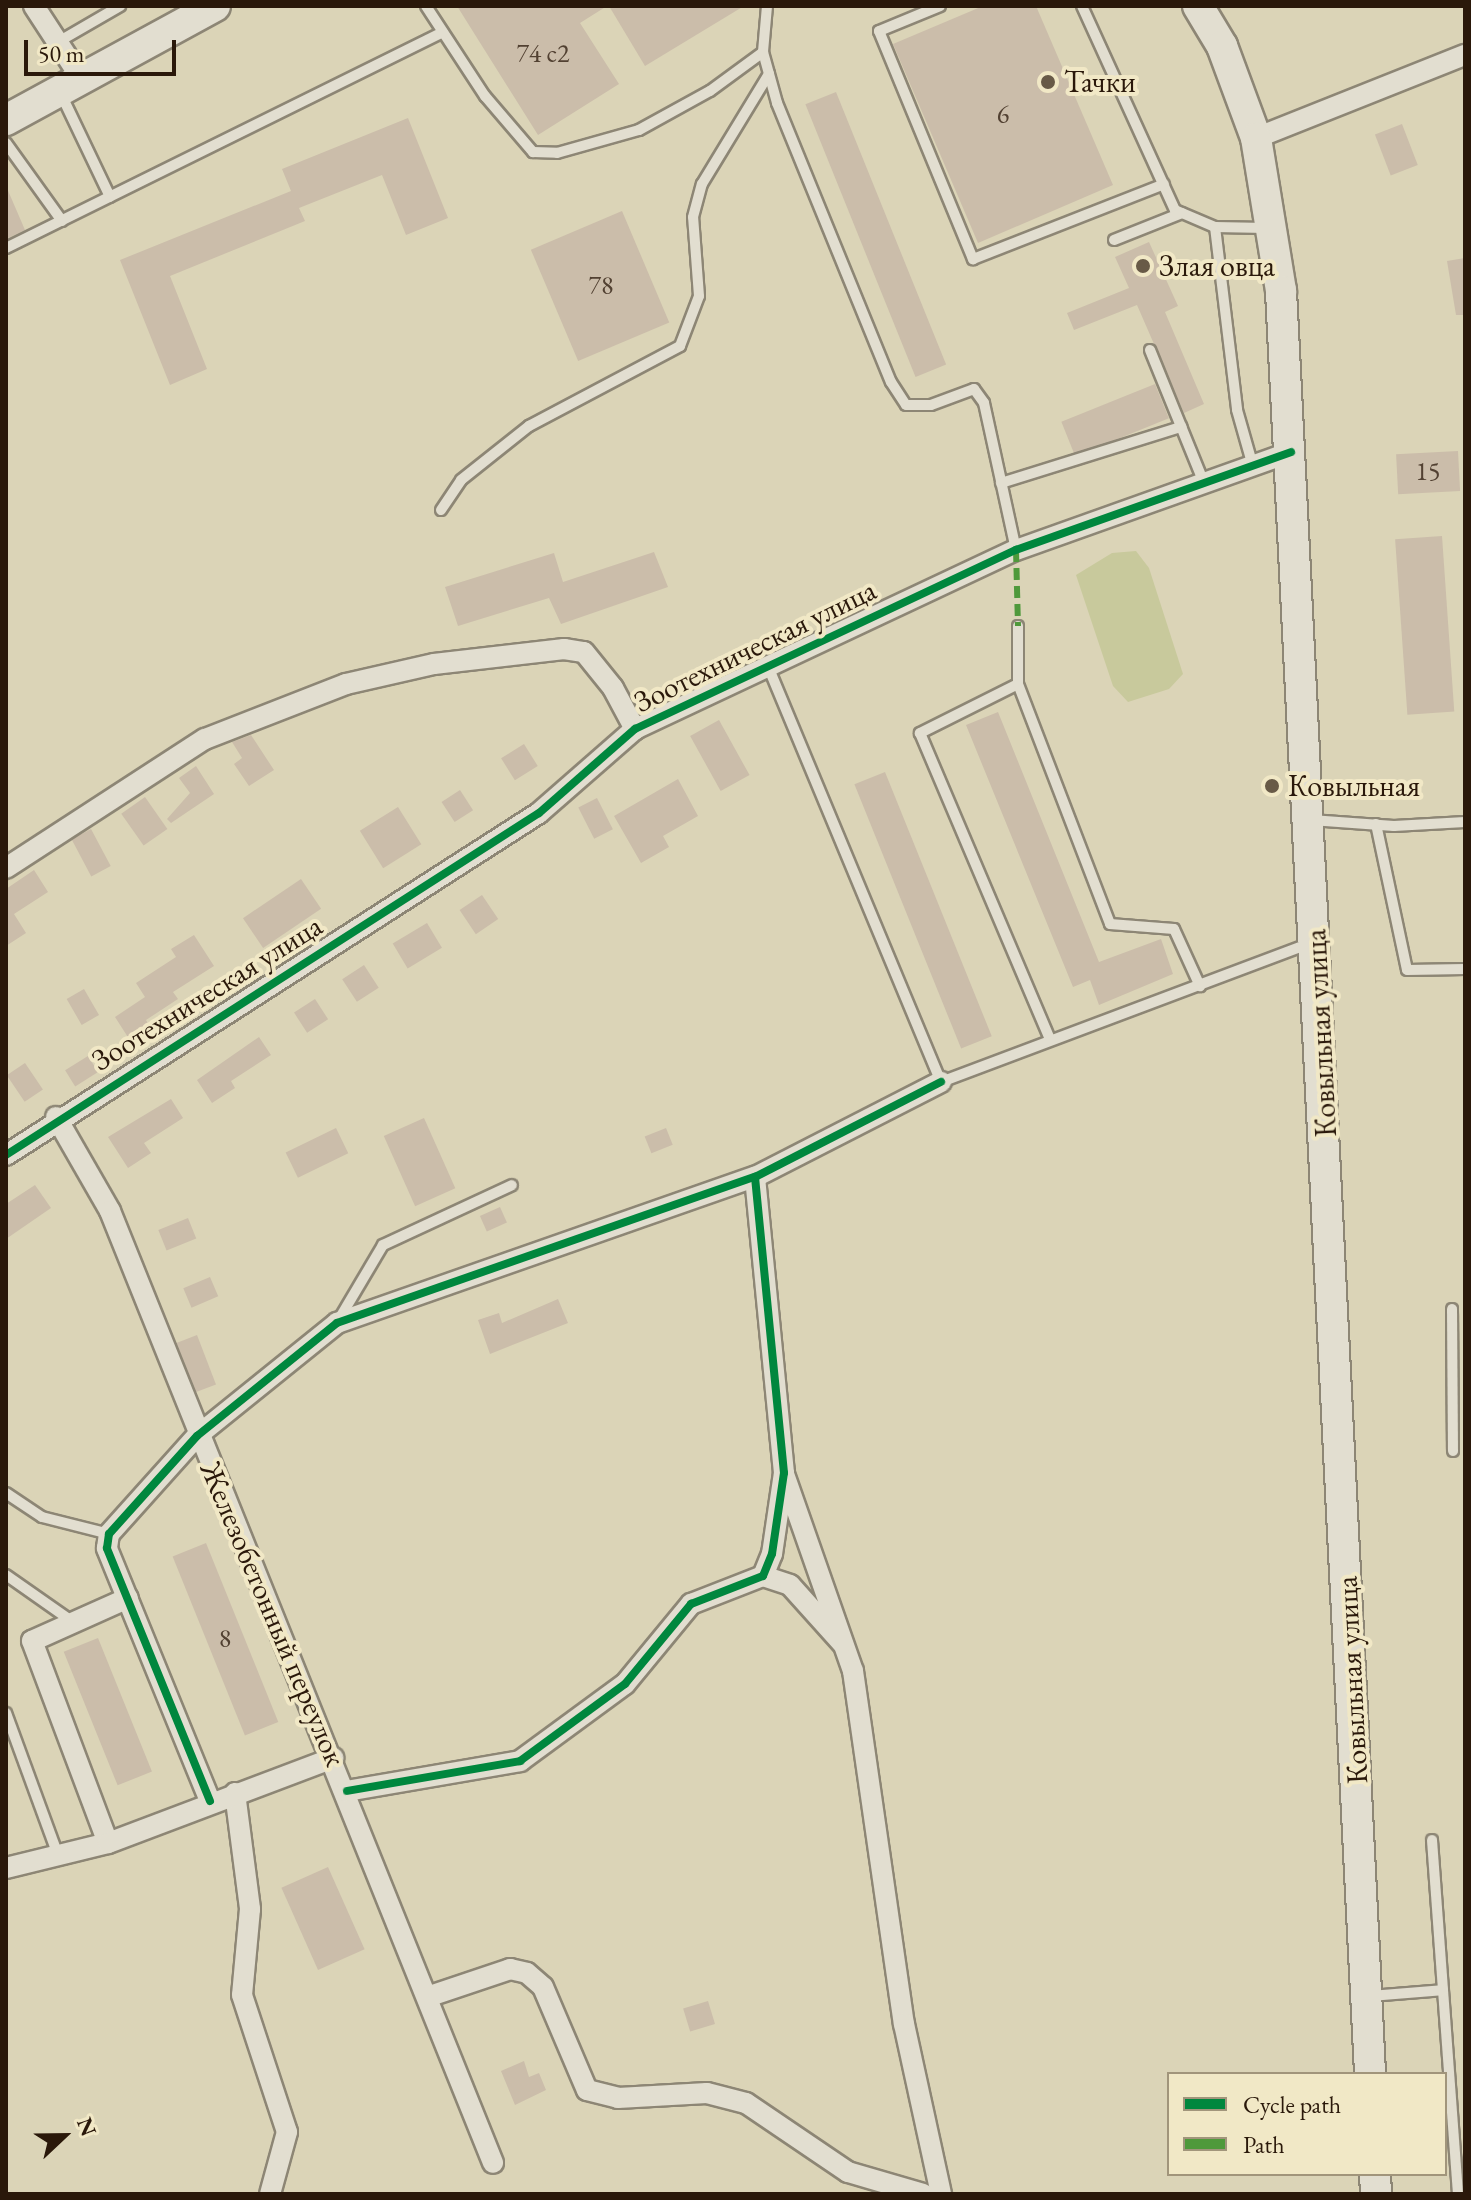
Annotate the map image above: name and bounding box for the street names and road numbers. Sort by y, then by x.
street label: Зоотехническая улица [628,572,882,720]
street label: Зоотехническая улица [85,908,329,1078]
street label: Ковыльная улица [1298,928,1344,1138]
street label: Железобетонный переулок [192,1456,354,1772]
street label: Ковыльная улица [1329,1575,1375,1785]

